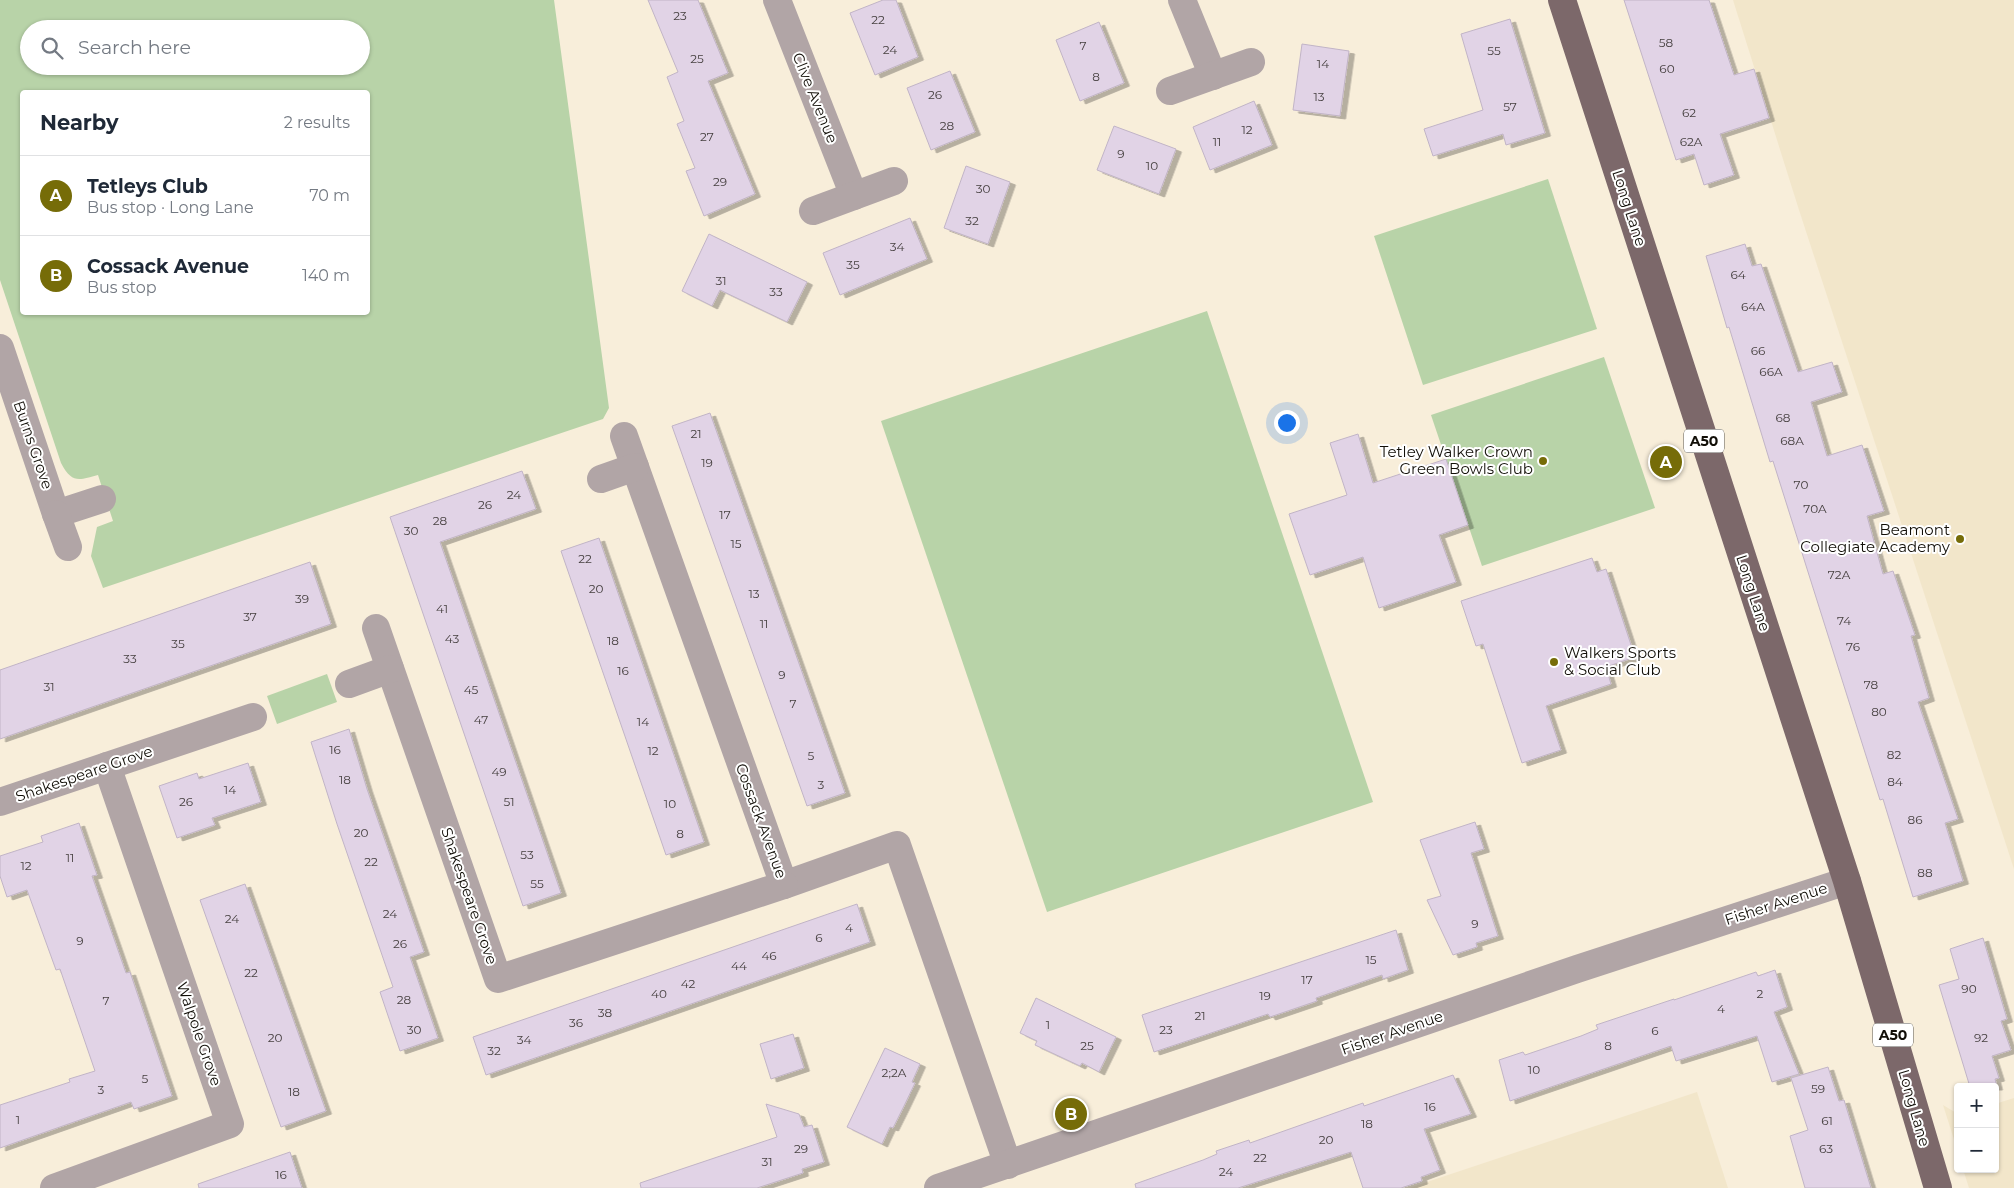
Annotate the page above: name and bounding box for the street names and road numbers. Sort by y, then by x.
street label: Clive Avenue [789,50,842,146]
street label: Long Lane [1608,167,1651,249]
street label: Burns Grove [9,398,57,492]
road number: A50 [1684,430,1724,452]
street label: Long Lane [1732,552,1775,634]
street label: Shakespeare Grove [13,741,155,806]
street label: Cossack Avenue [732,761,791,881]
street label: Shakespeare Grove [437,825,502,967]
street label: Fisher Avenue [1722,878,1829,929]
street label: Walpole Grove [173,979,226,1088]
street label: Fisher Avenue [1338,1006,1445,1059]
road number: A50 [1873,1024,1913,1046]
street label: Long Lane [1894,1067,1935,1149]

